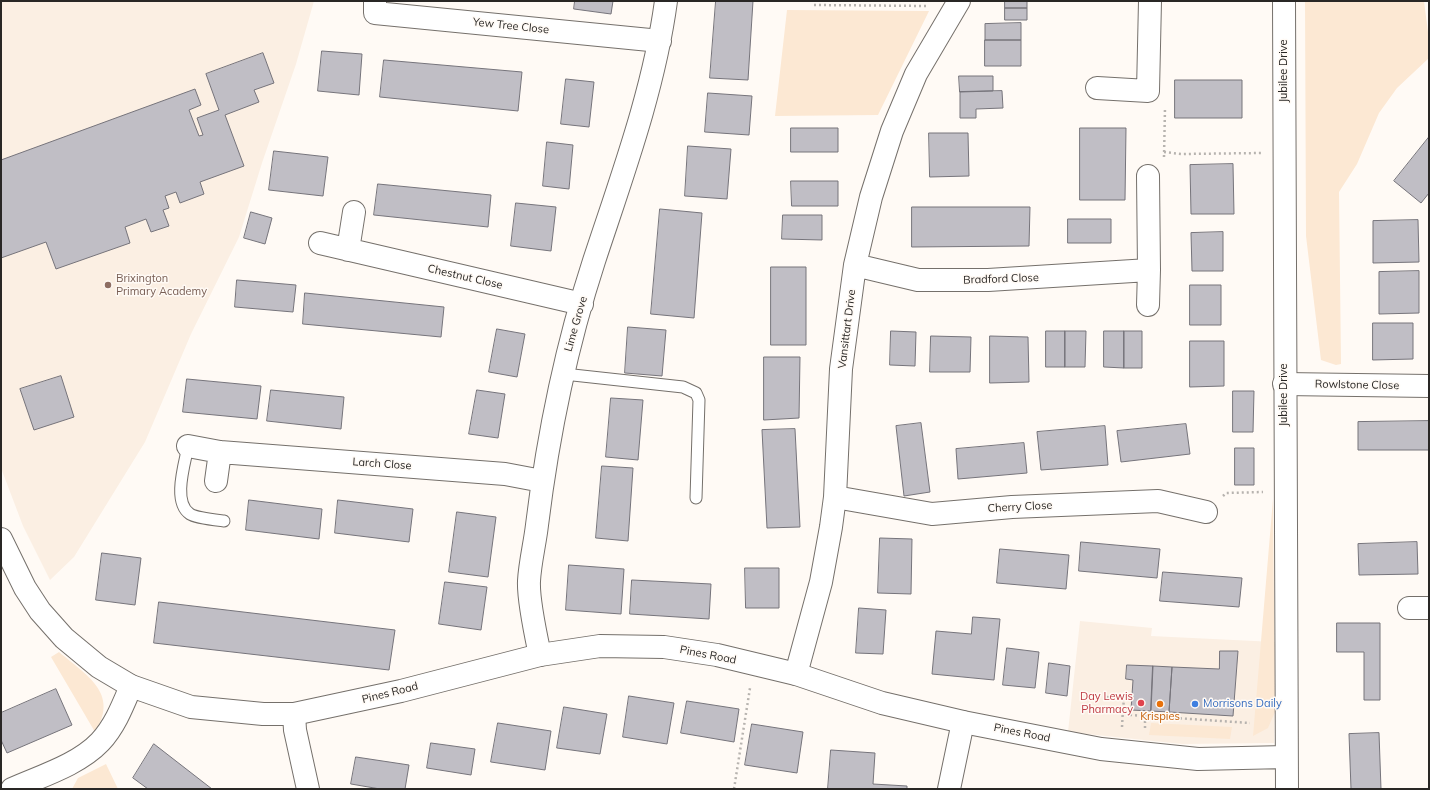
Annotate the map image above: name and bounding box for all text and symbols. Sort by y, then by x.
street label: Yew Tree Close [472,15,550,37]
street label: Jubilee Drive [1277,39,1291,103]
street label: Chestnut Close [426,262,504,292]
street label: Bradford Close [963,271,1039,287]
place label: Brixington Primary Academy [116,272,207,298]
marker: Brixington Primary Academy [103,280,113,290]
street label: Vansittart Drive [836,289,858,369]
street label: Lime Grove [562,295,590,353]
street label: Jubilee Drive [1277,363,1291,427]
street label: Rowlstone Close [1315,378,1399,392]
street label: Larch Close [352,455,412,473]
street label: Cherry Close [987,499,1053,515]
street label: Pines Road [679,643,737,667]
street label: Pines Road [361,680,419,706]
place label: Day Lewis Pharmacy [1080,690,1133,716]
place label: Morrisons Daily [1203,697,1282,711]
marker: Day Lewis Pharmacy [1136,698,1146,708]
marker: Krispies [1155,699,1165,709]
marker: Morrisons Daily [1190,699,1200,709]
place label: Krispies [1140,710,1180,724]
street label: Pines Road [993,721,1051,745]

